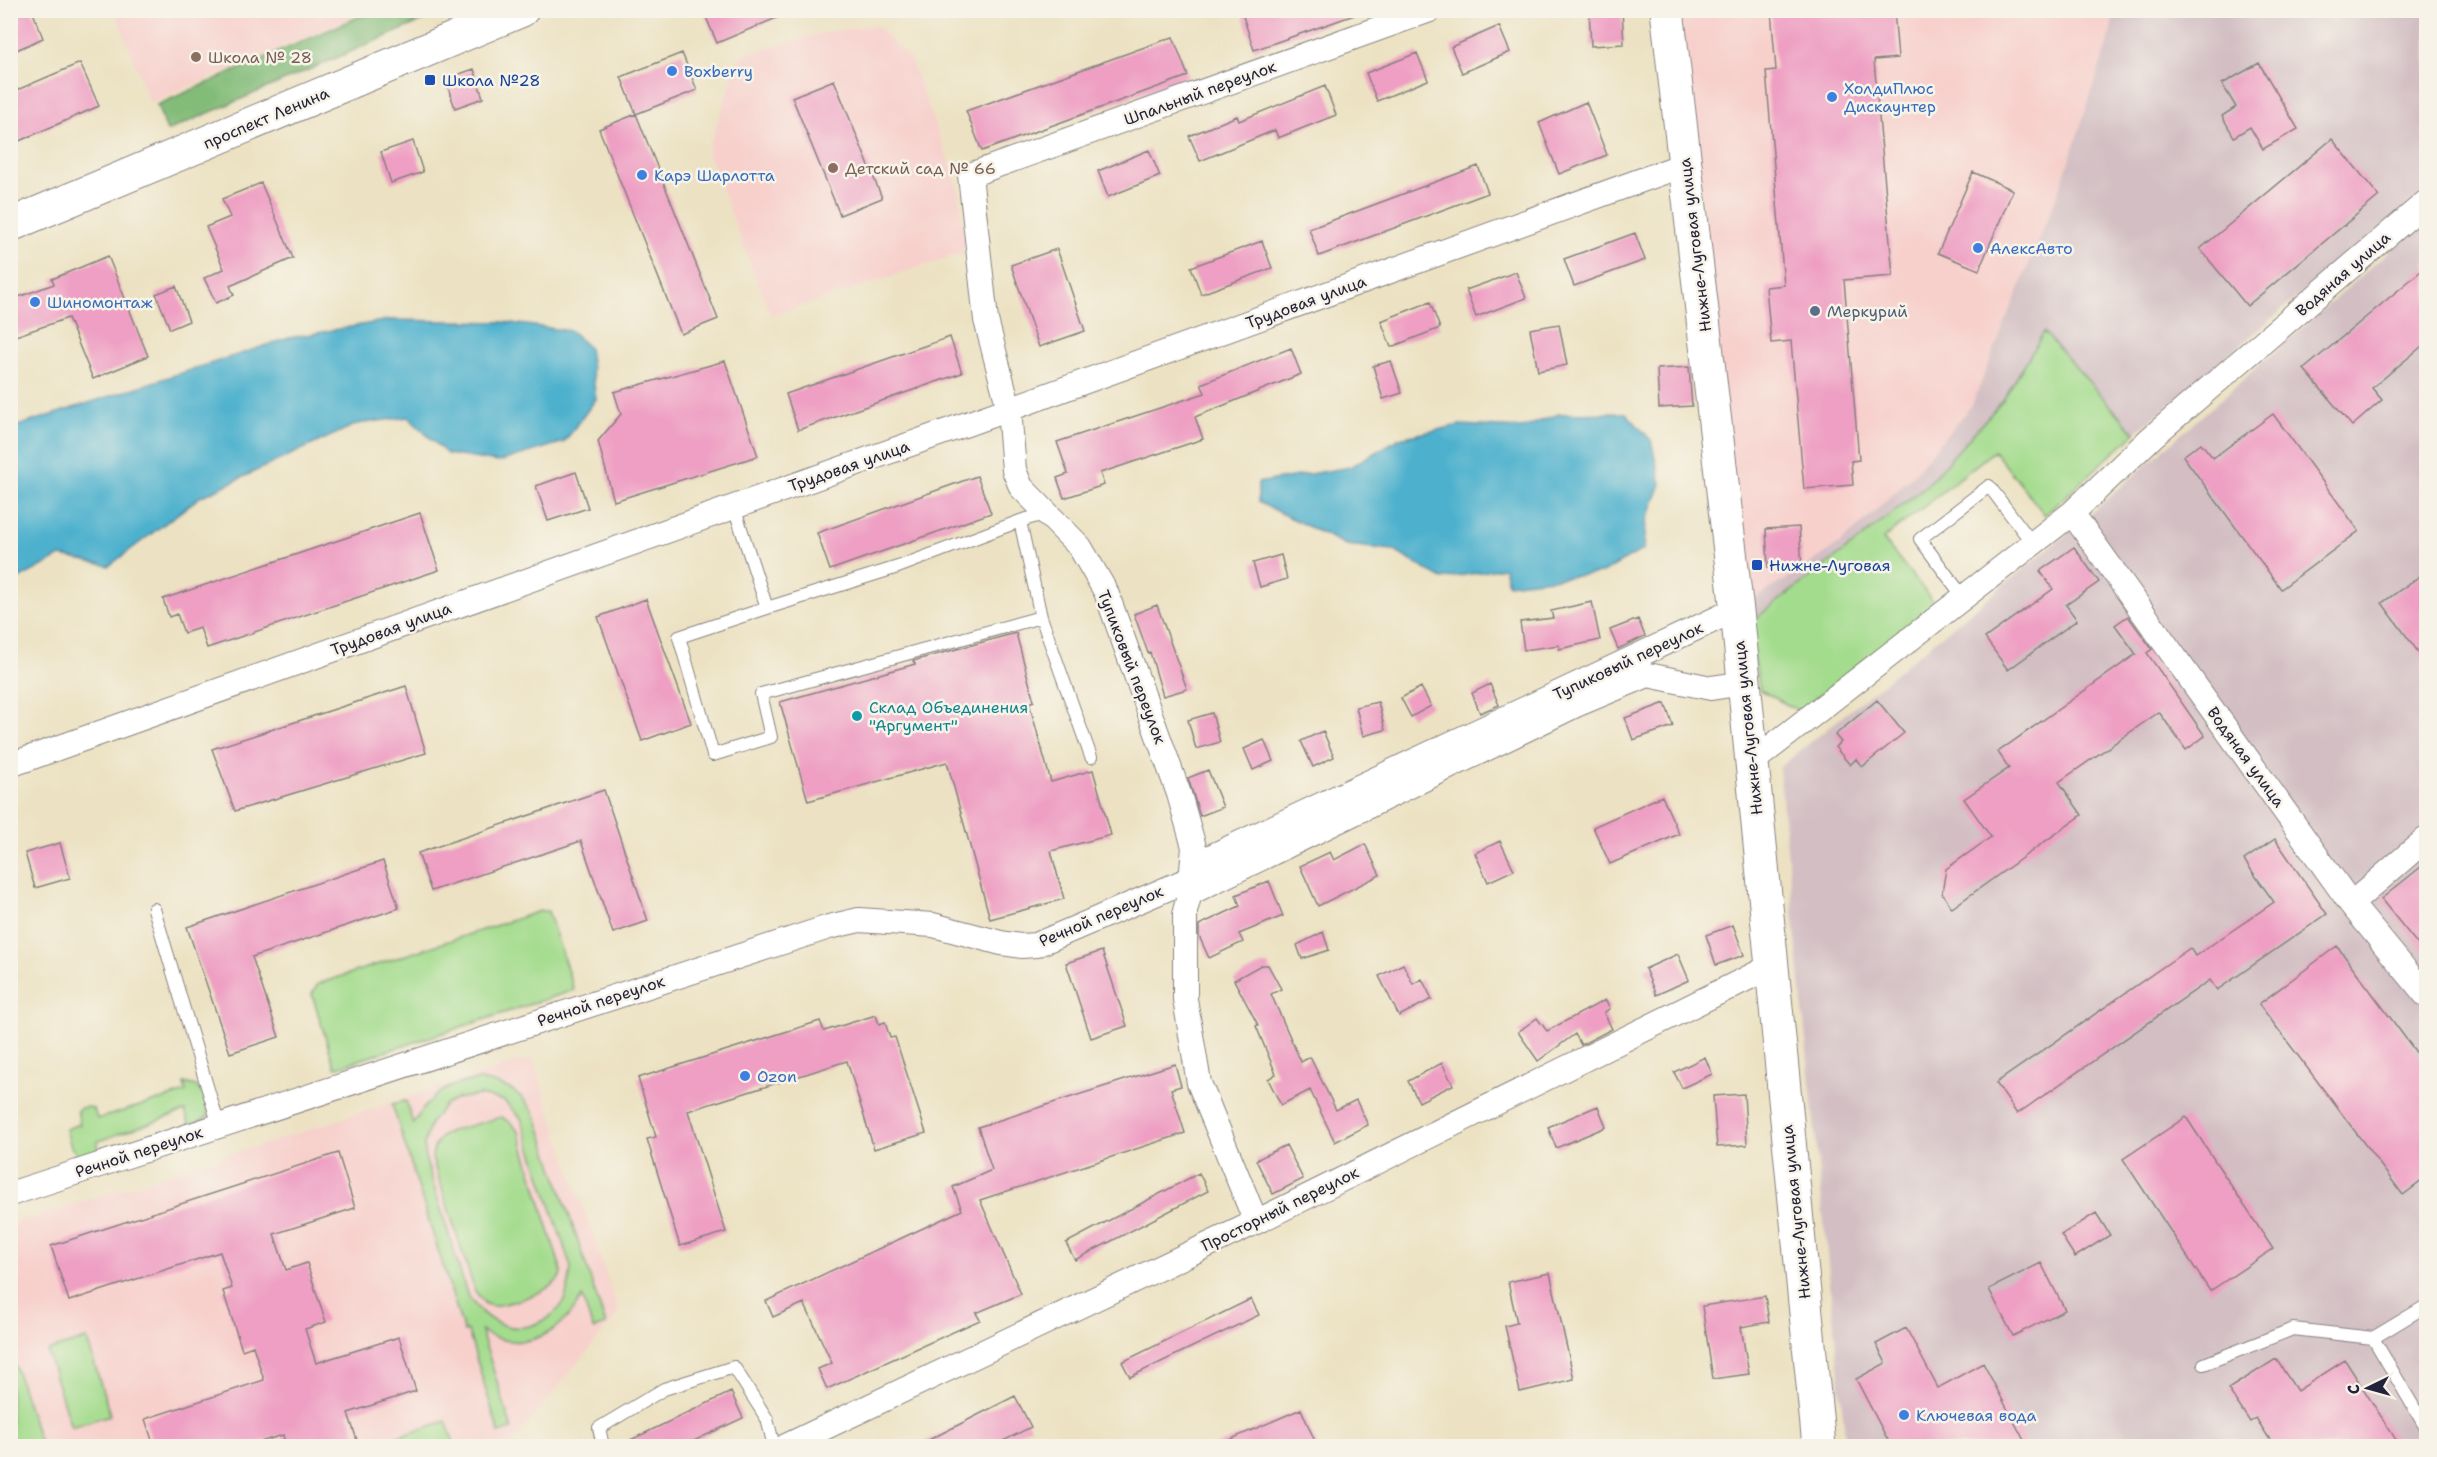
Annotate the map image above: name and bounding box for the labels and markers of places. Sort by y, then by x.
place label: Школа № 28 [208,47,312,68]
marker: Школа № 28 [189,50,203,64]
place label: Boxberry [684,61,753,82]
marker: Boxberry [665,64,679,78]
place label: Школа №28 [442,70,541,91]
marker: Школа №28 [423,73,437,87]
place label: ХолдиПлюс Дискаунтер [1844,78,1936,117]
marker: ХолдиПлюс Дискаунтер [1825,90,1839,104]
place label: Детский сад № 66 [845,158,996,179]
marker: Детский сад № 66 [826,161,840,175]
place label: Карэ Шарлотта [654,165,775,186]
marker: Карэ Шарлотта [635,168,649,182]
place label: АлексАвто [1990,238,2073,259]
marker: АлексАвто [1971,241,1985,255]
place label: Шиномонтаж [47,292,153,313]
marker: Шиномонтаж [28,295,42,309]
place label: Меркурий [1827,301,1908,322]
marker: Меркурий [1808,304,1822,318]
place label: Нижне-Луговая [1769,555,1890,576]
marker: Нижне-Луговая [1750,558,1764,572]
place label: Склад Объединения "Аргумент" [869,697,1028,736]
marker: Склад Объединения "Аргумент" [850,709,864,723]
place label: Ozon [757,1066,797,1087]
marker: Ozon [738,1069,752,1083]
place label: Ключевая вода [1916,1405,2036,1426]
marker: Ключевая вода [1897,1408,1911,1422]

